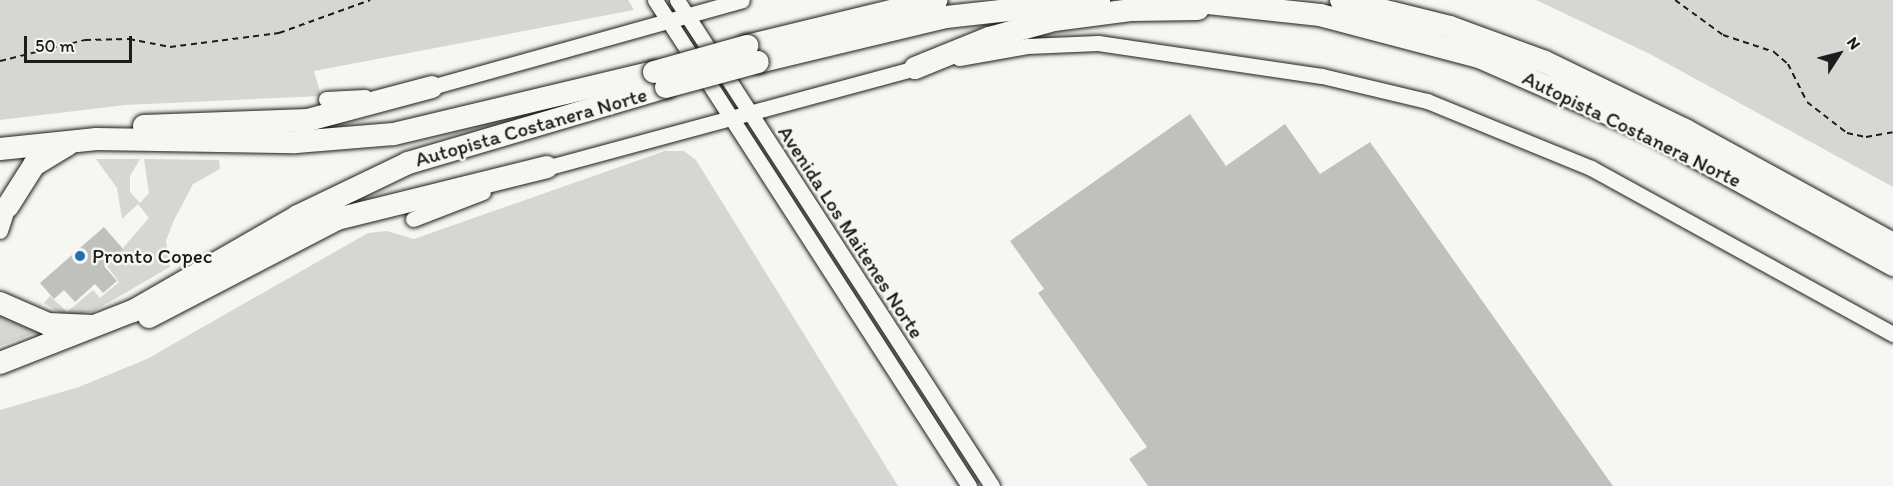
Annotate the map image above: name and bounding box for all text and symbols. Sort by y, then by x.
scale bar [27,24,135,62]
north arrow [1809,24,1869,84]
text: N [1843,33,1865,53]
text: 50 m [35,35,75,57]
street label: Autopista Costanera Norte [1518,65,1746,193]
street label: Autopista Costanera Norte [412,82,650,172]
street label: Avenida Los Maitenes Norte [773,121,929,343]
place label: Pronto Copec [92,243,212,269]
marker: Pronto Copec [73,249,87,263]

